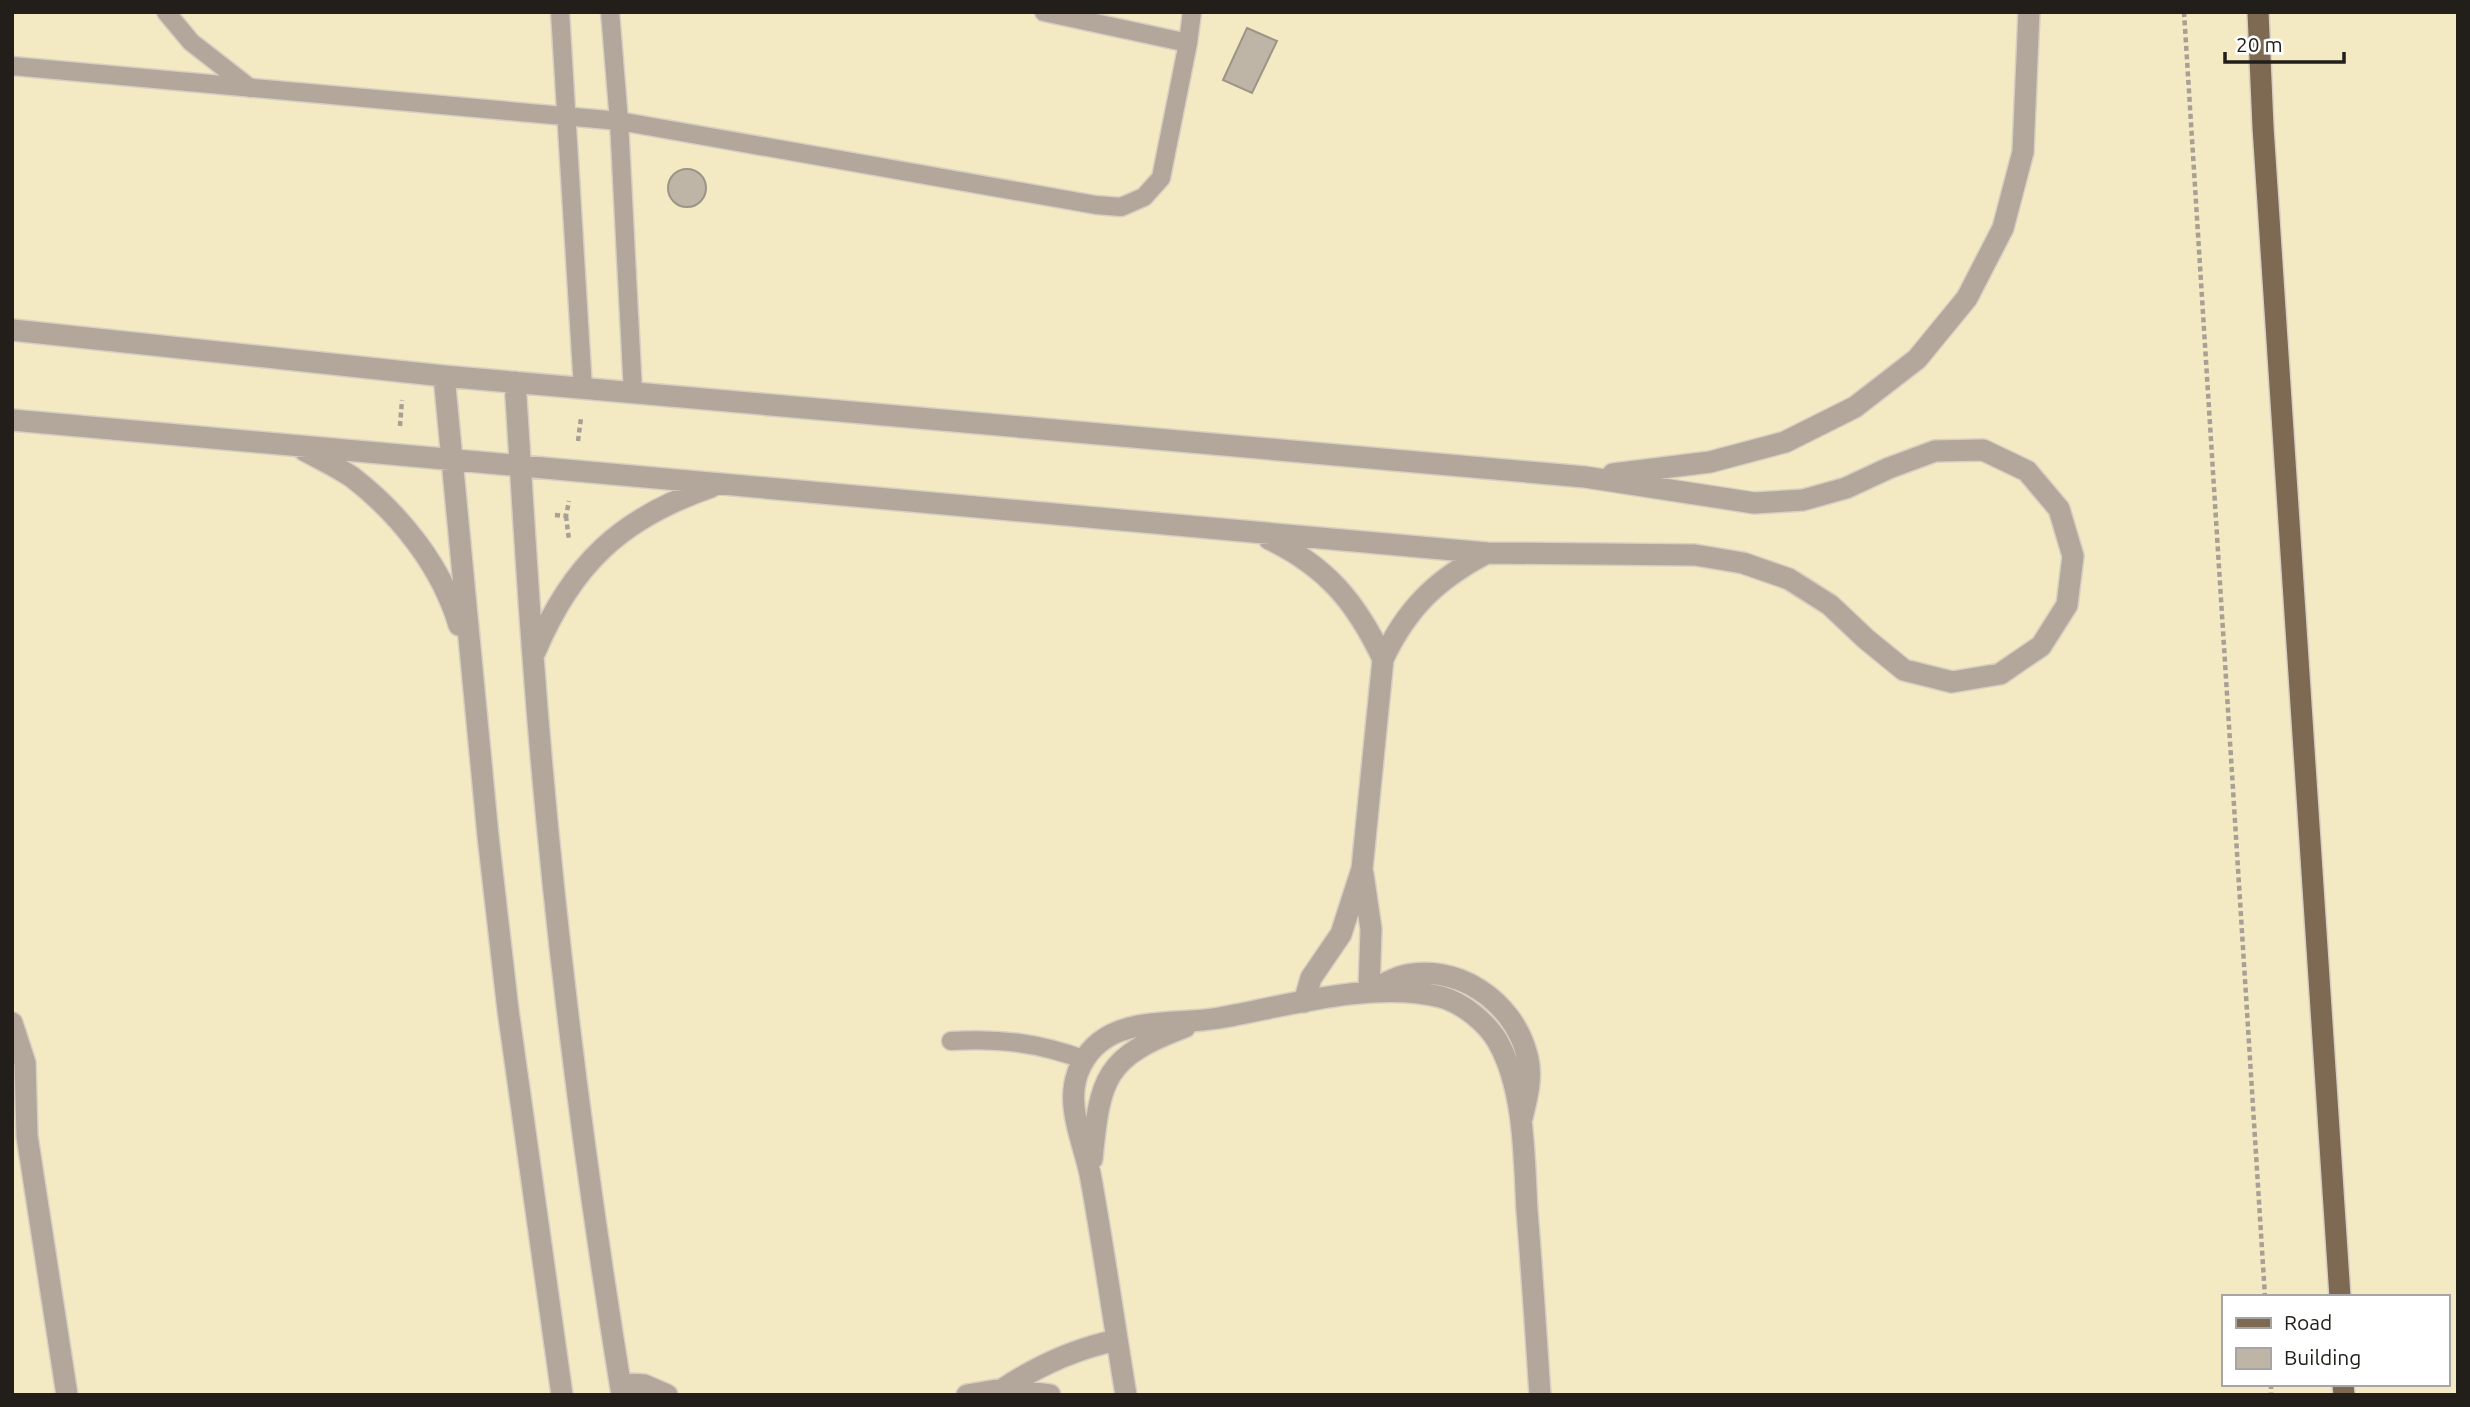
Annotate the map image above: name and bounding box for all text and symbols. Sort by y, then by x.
scale bar [2225,21,2344,65]
text: 20 m [2236,32,2283,56]
legend [2222,1295,2449,1386]
text: Road [2284,1310,2332,1334]
text: Building [2284,1345,2361,1369]

